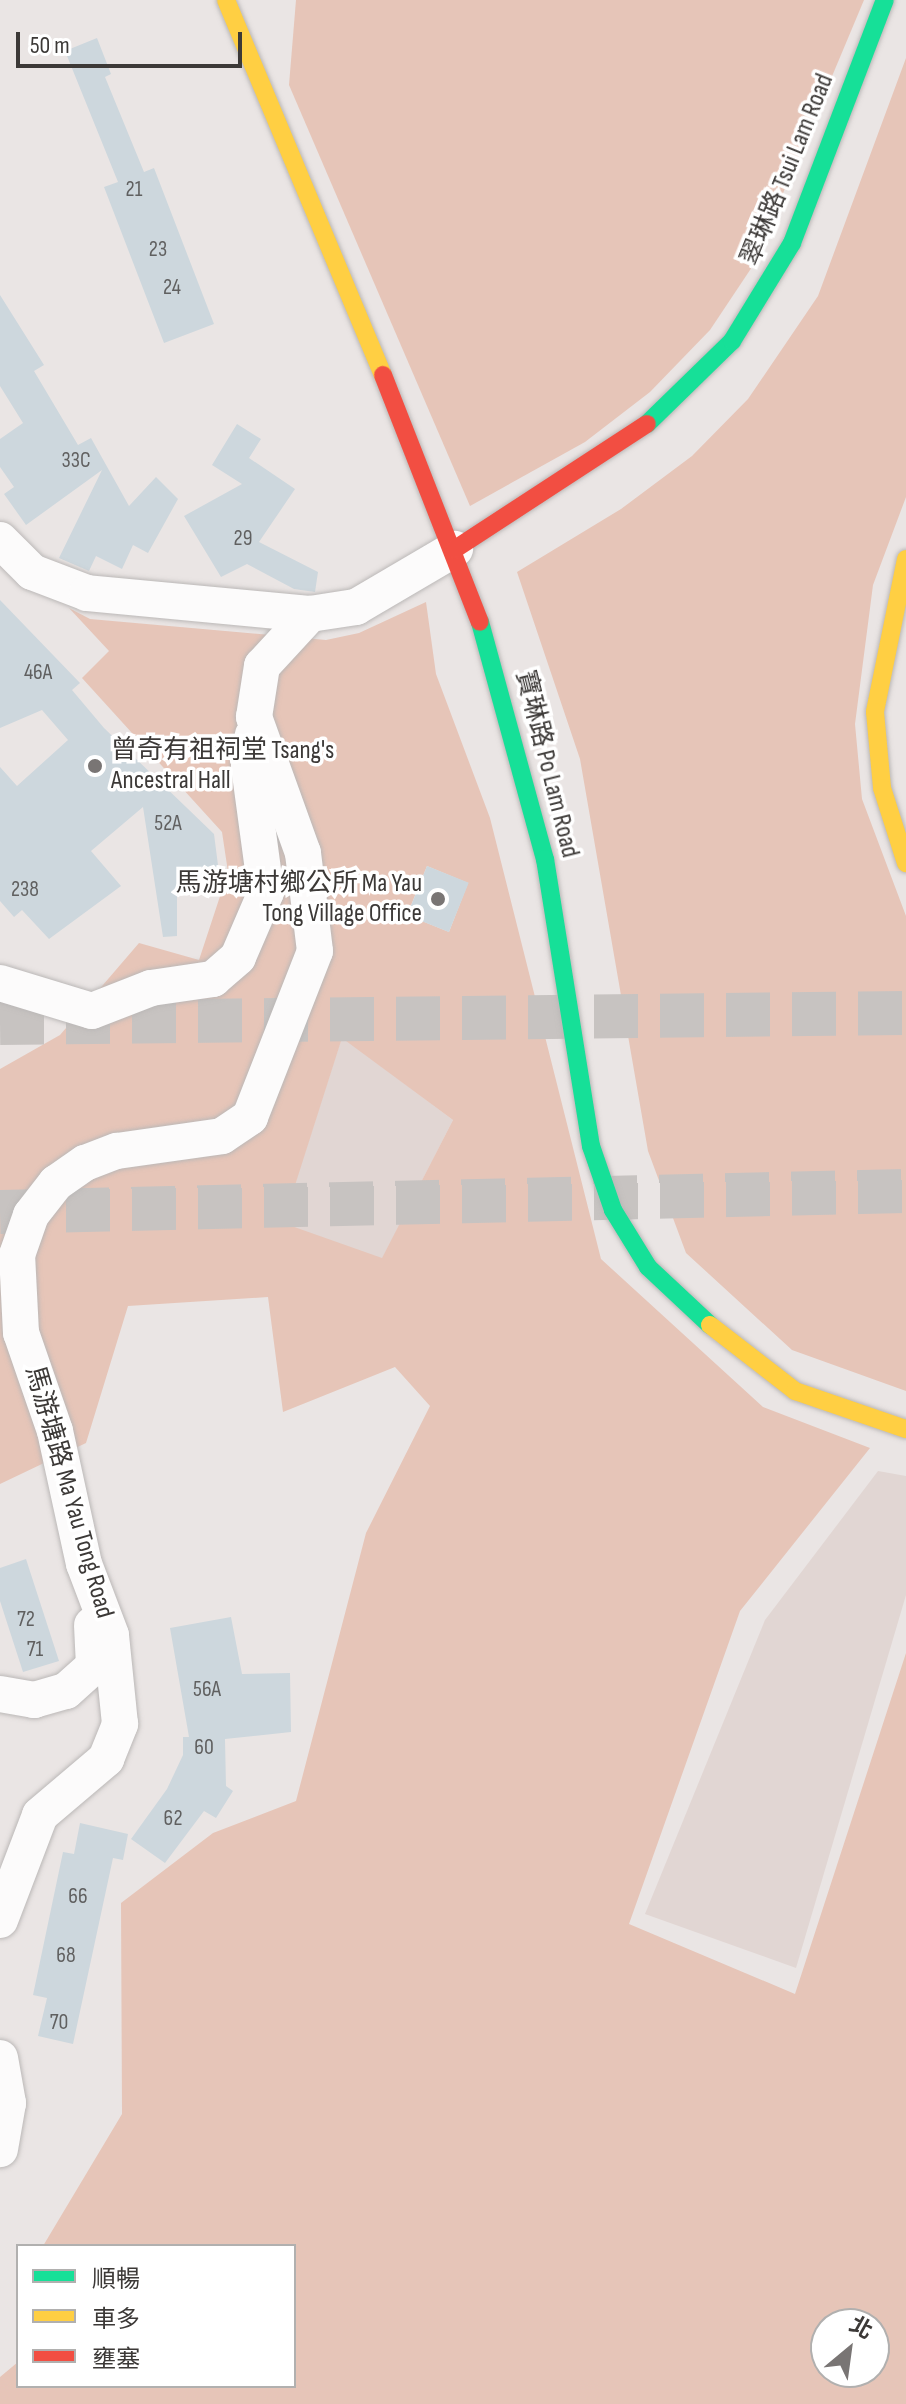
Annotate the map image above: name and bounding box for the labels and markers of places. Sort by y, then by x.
place label: 曾奇有祖祠堂 Tsang's Ancestral Hall [111,735,334,796]
marker: 曾奇有祖祠堂 Tsang's Ancestral Hall [86,757,104,775]
place label: 馬游塘村鄉公所 Ma Yau Tong Village Office [176,868,422,930]
marker: 馬游塘村鄉公所 Ma Yau Tong Village Office [429,890,447,908]

